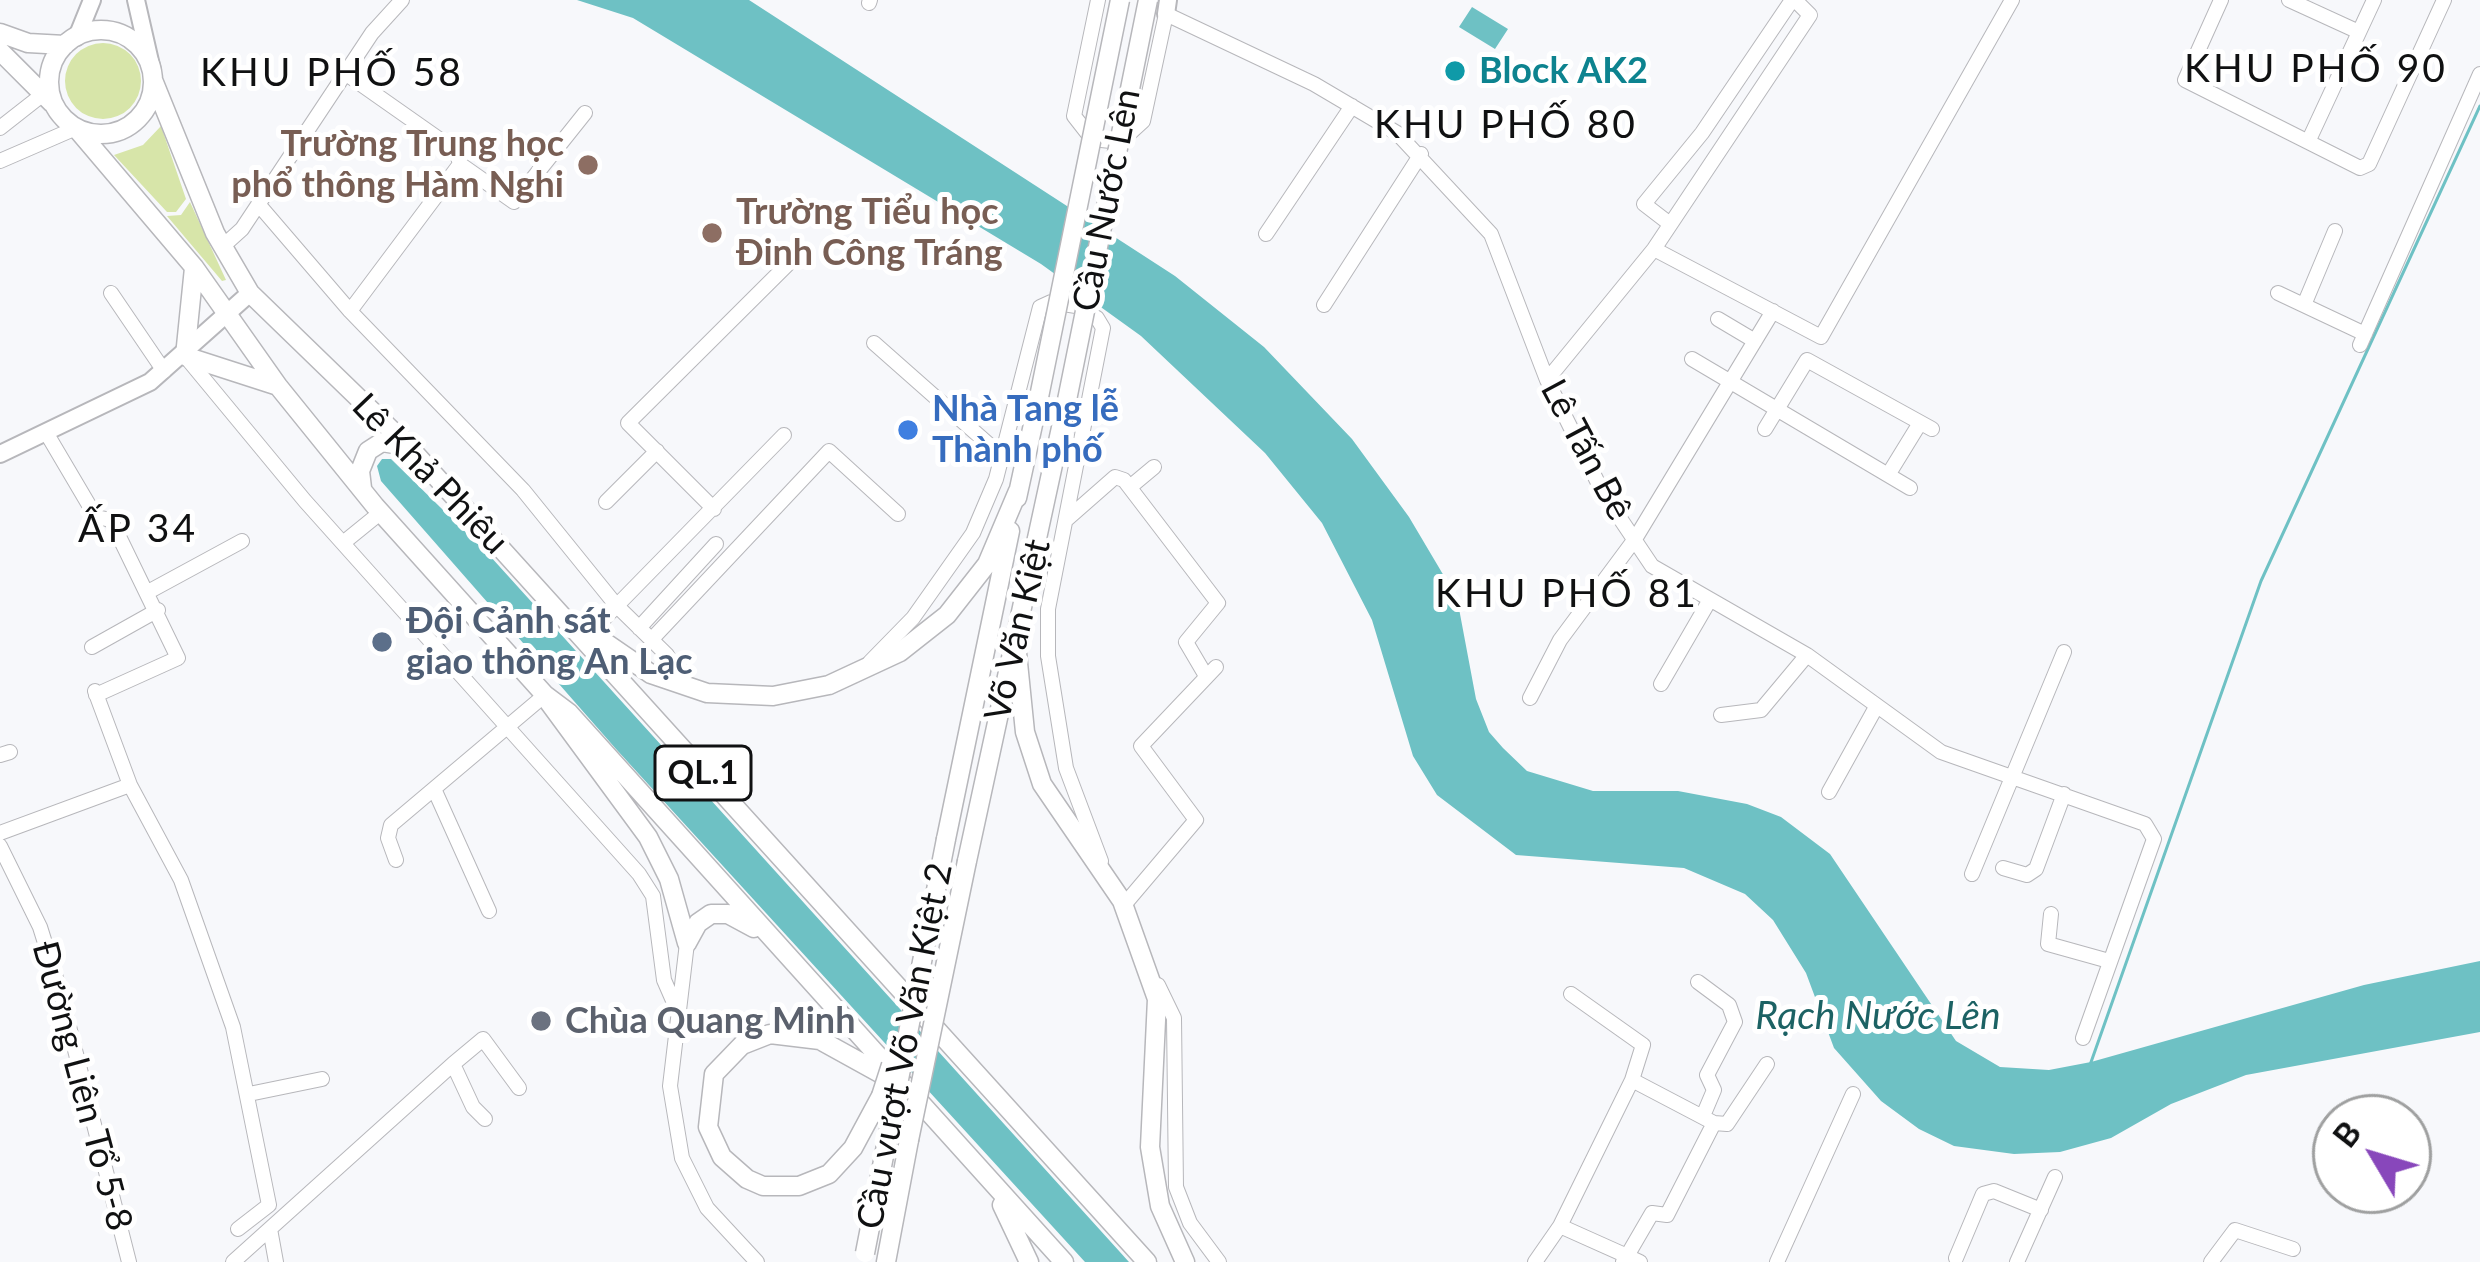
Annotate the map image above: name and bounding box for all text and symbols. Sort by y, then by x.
district label: KHU PHỐ 90 [2184,46,2448,92]
place label: Block AK2 [1479,49,1648,93]
district label: KHU PHỐ 58 [200,50,464,96]
marker: Block AK2 [1442,58,1468,84]
street label: Cầu Nước Lên [1064,85,1150,315]
district label: KHU PHỐ 80 [1374,102,1638,148]
place label: Trường Trung học phổ thông Hàm Nghi [231,122,564,207]
marker: Trường Trung học phổ thông Hàm Nghi [575,152,601,178]
place label: Trường Tiểu học Đinh Công Tráng [736,190,1003,275]
marker: Trường Tiểu học Đinh Công Tráng [699,220,725,246]
street label: Lê Tấn Bê [1531,373,1641,527]
street label: Lê Khả Phiêu [343,385,517,563]
place label: Nhà Tang lễ Thành phố [932,387,1119,472]
marker: Nhà Tang lễ Thành phố [895,417,921,443]
district label: ẤP 34 [78,506,198,552]
street label: Võ Văn Kiệt [976,535,1060,725]
district label: KHU PHỐ 81 [1435,571,1699,617]
place label: Đội Cảnh sát giao thông An Lạc [406,599,693,684]
marker: Đội Cảnh sát giao thông An Lạc [369,629,395,655]
road number: QL.1 [655,746,751,800]
street label: Cầu vượt Võ Văn Kiệt 2 [848,859,962,1233]
street label: Đường Liên Tổ 5-8 [23,937,141,1235]
water label: Rạch Nước Lên [1755,993,2001,1039]
place label: Chùa Quang Minh [565,999,855,1043]
marker: Chùa Quang Minh [528,1008,554,1034]
north arrow [2312,1094,2432,1214]
text: B [2324,1113,2368,1155]

